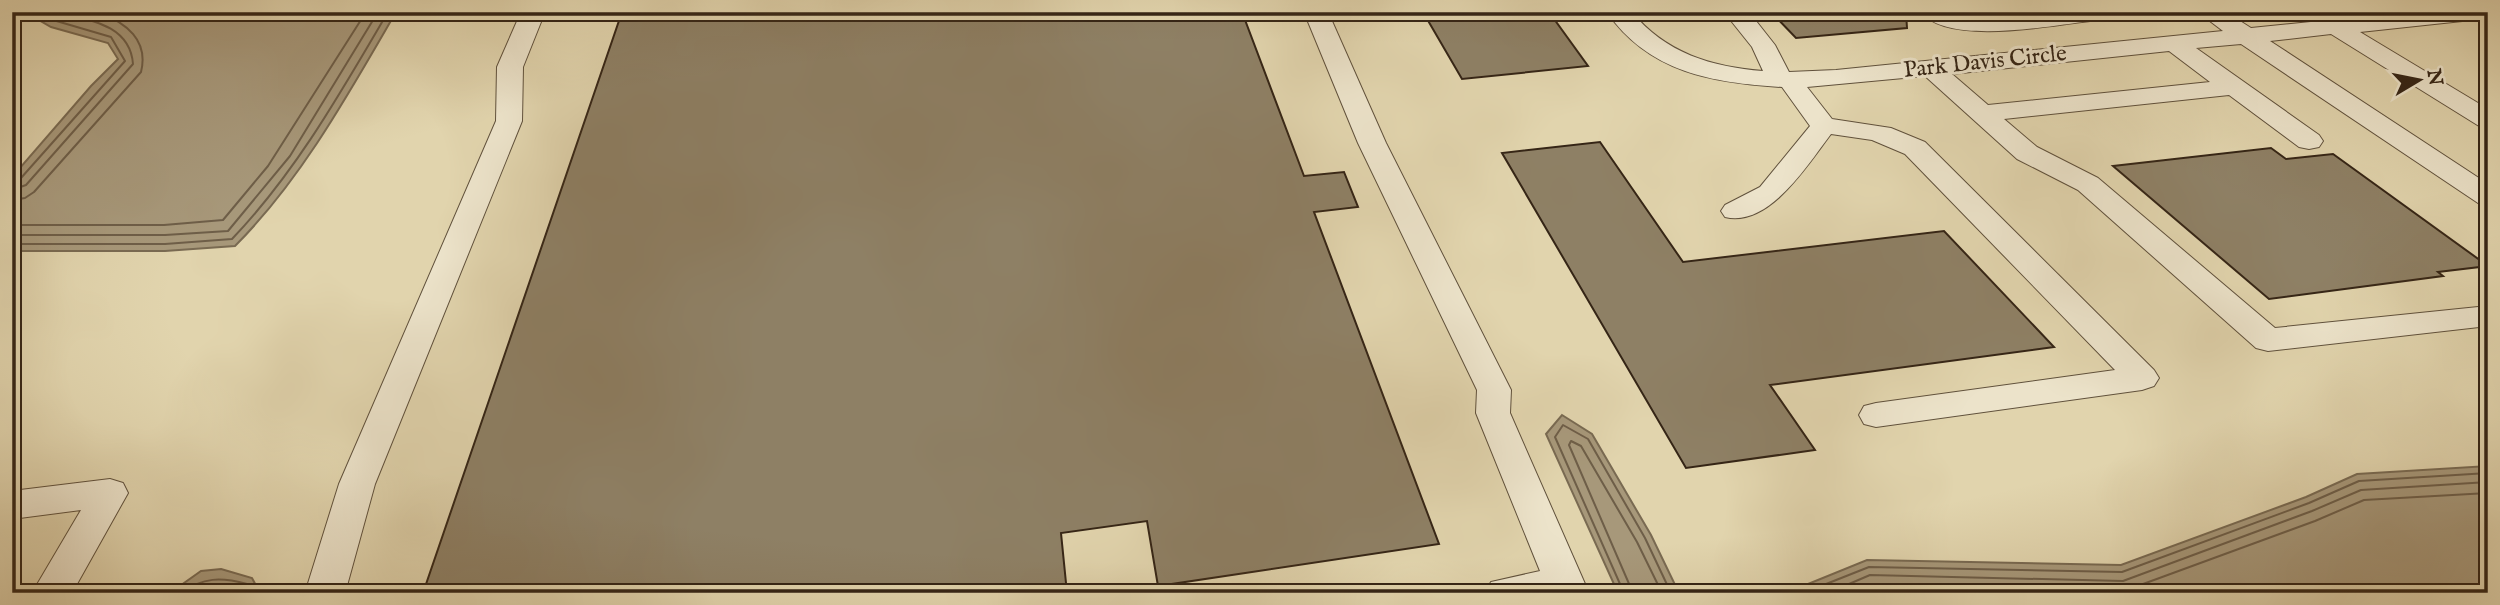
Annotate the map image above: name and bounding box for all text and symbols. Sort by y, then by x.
street label: Park Davis Circle [1902,39,2068,85]
north arrow [2384,46,2454,116]
text: N [2420,66,2447,88]

